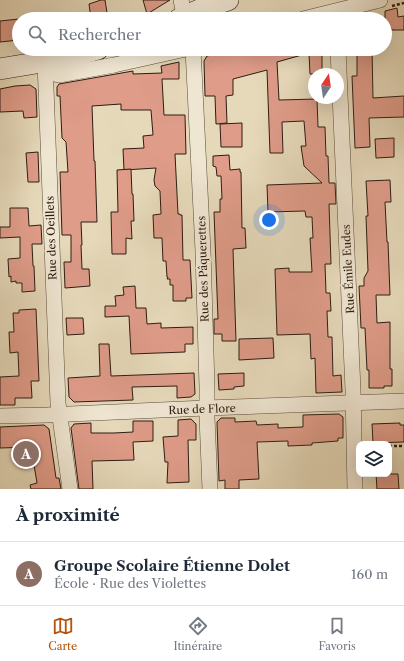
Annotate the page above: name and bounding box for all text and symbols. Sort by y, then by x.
search box [12,12,392,56]
icon: search [26,23,48,45]
text: Rechercher [58,25,141,44]
north arrow [308,68,344,104]
street label: Rue des Oeillets [43,195,59,280]
your location [259,210,279,230]
street label: Rue des Pâquerettes [194,215,212,322]
street label: Rue Émile Eudes [339,224,357,314]
street label: Rue de Flore [168,401,236,417]
pin: A [13,439,39,469]
map controls [356,441,392,477]
button: layers [356,441,392,477]
text: À proximité [16,505,120,525]
text: Groupe Scolaire Étienne Dolet [54,556,290,575]
text: A [24,566,34,582]
text: 160 m [351,566,388,582]
text: École · Rue des Violettes [54,575,206,591]
tab: Carte [48,615,77,653]
tab: Itinéraire [173,615,222,653]
tab: Favoris [318,615,356,653]

